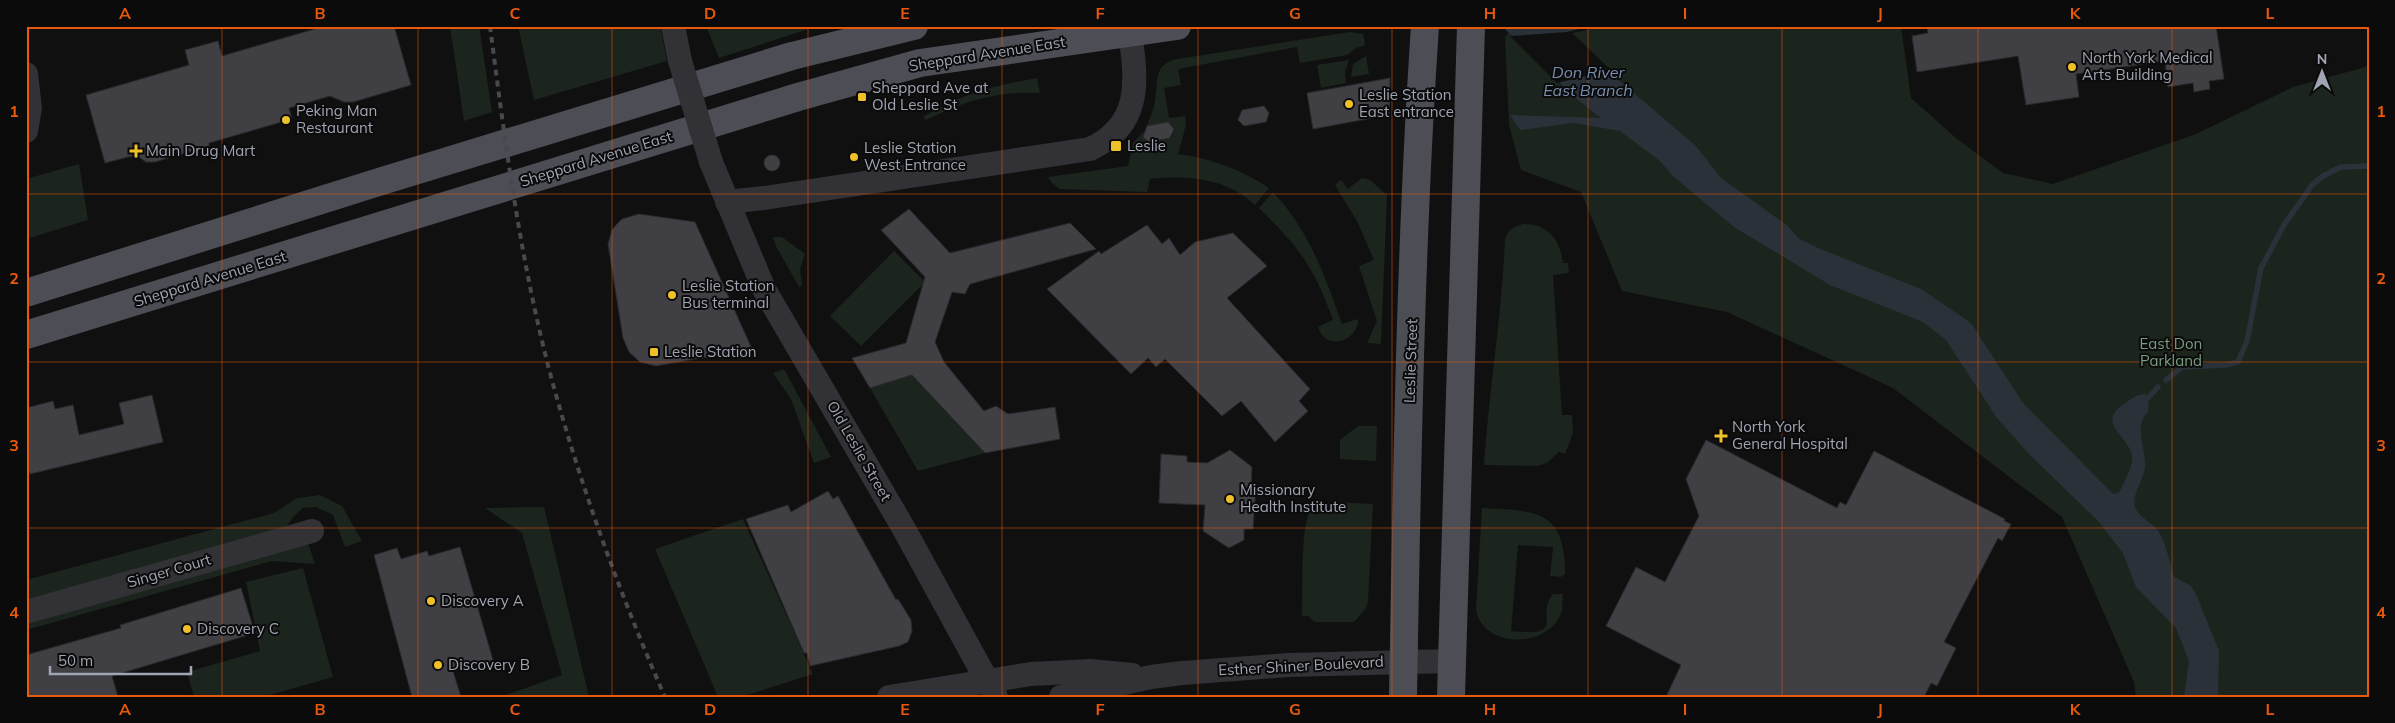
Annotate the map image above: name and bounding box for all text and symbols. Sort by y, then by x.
text: A [119,3,131,23]
text: B [314,3,326,23]
text: C [510,3,521,23]
text: D [704,3,716,23]
text: E [900,3,910,23]
text: F [1095,3,1105,23]
text: G [1289,3,1301,23]
text: H [1484,3,1496,23]
text: I [1683,3,1687,23]
text: J [1877,3,1883,23]
text: K [2070,3,2082,23]
text: L [2266,3,2275,23]
street label: Sheppard Avenue East [907,32,1066,75]
place label: North York Medical Arts Building [2082,48,2213,84]
north arrow [2298,48,2348,98]
text: N [2317,50,2327,68]
marker: North York Medical Arts Building [2066,61,2078,73]
water label: Don River East Branch [1543,62,1633,100]
place label: Sheppard Ave at Old Leslie St [872,78,988,114]
place label: Leslie Station East entrance [1359,85,1454,121]
marker: Sheppard Ave at Old Leslie St [856,91,868,103]
marker: Leslie Station East entrance [1343,98,1355,110]
text: 1 [9,101,19,121]
place label: Peking Man Restaurant [296,101,377,137]
text: 1 [2376,101,2386,121]
marker: Peking Man Restaurant [280,114,292,126]
street label: Sheppard Avenue East [518,126,674,191]
place label: Leslie [1127,136,1166,155]
place label: Leslie Station West Entrance [864,138,966,174]
marker: Leslie [1109,139,1123,153]
place label: Main Drug Mart [146,141,255,160]
marker: Main Drug Mart [130,145,142,157]
marker: Leslie Station West Entrance [848,151,860,163]
street label: Sheppard Avenue East [132,246,288,311]
text: 2 [9,268,19,288]
text: 2 [2376,268,2386,288]
place label: Leslie Station Bus terminal [682,276,775,312]
marker: Leslie Station Bus terminal [666,289,678,301]
street label: Leslie Street [1400,318,1421,403]
park label: East Don Parkland [2140,334,2202,370]
place label: Leslie Station [664,342,757,361]
marker: Leslie Station [648,346,660,358]
street label: Old Leslie Street [823,397,896,504]
place label: North York General Hospital [1732,417,1848,453]
marker: North York General Hospital [1714,429,1728,443]
text: 3 [9,435,19,455]
text: 3 [2376,435,2386,455]
place label: Missionary Health Institute [1240,480,1346,516]
marker: Missionary Health Institute [1224,493,1236,505]
street label: Singer Court [125,549,213,592]
place label: Discovery A [441,591,524,610]
marker: Discovery A [425,595,437,607]
text: 4 [9,602,19,622]
text: 4 [2376,602,2386,622]
place label: Discovery C [197,619,279,638]
marker: Discovery C [181,623,193,635]
scale bar [50,643,191,675]
text: 50 m [58,651,93,670]
street label: Esther Shiner Boulevard [1218,652,1384,679]
place label: Discovery B [448,655,530,674]
marker: Discovery B [432,659,444,671]
text: A [119,699,131,719]
text: B [314,699,326,719]
text: C [510,699,521,719]
text: D [704,699,716,719]
text: E [900,699,910,719]
text: F [1095,699,1105,719]
text: G [1289,699,1301,719]
text: H [1484,699,1496,719]
text: I [1683,699,1687,719]
text: J [1877,699,1883,719]
text: K [2070,699,2082,719]
text: L [2266,699,2275,719]

